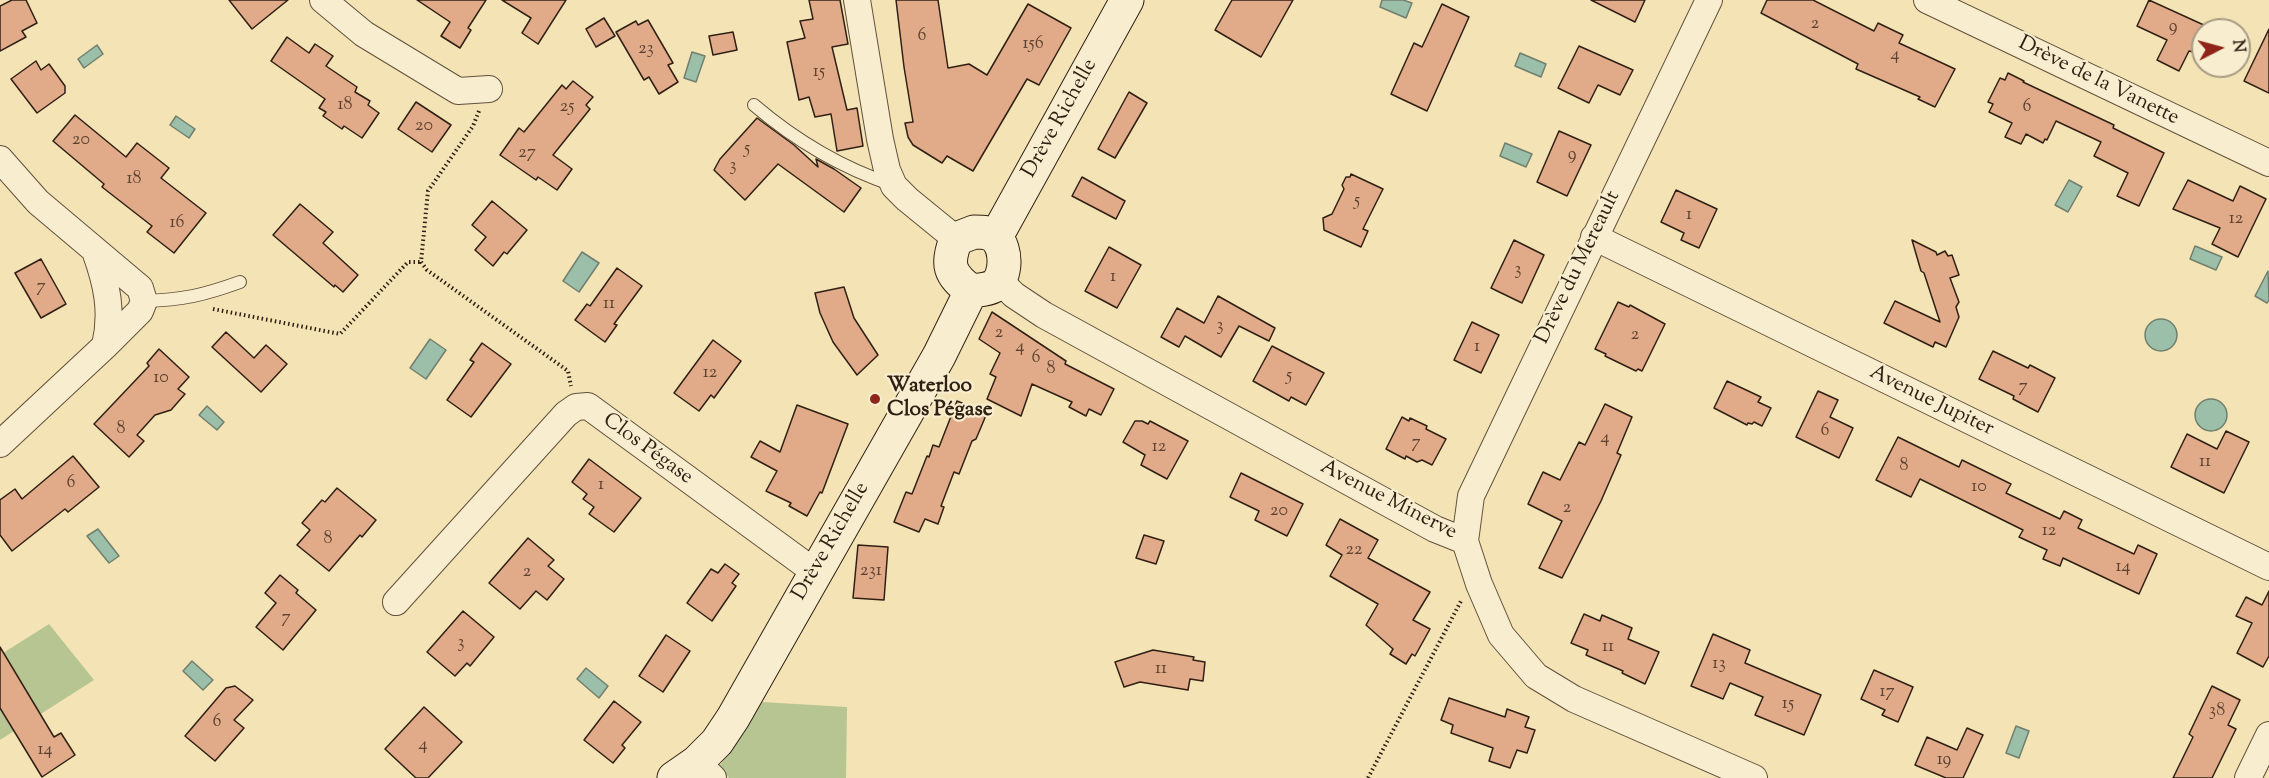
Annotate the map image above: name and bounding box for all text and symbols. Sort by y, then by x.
house number: 2 [1811,14,1819,36]
house number: 9 [2169,17,2177,39]
north arrow [2191,18,2251,78]
house number: 6 [918,26,926,48]
street label: Drève de la Vanette [2013,32,2183,132]
house number: 156 [1022,34,1044,56]
house number: 23 [638,39,654,61]
text: N [2225,39,2250,54]
house number: 4 [1890,45,1900,67]
street label: Drève Richelle [1018,55,1104,183]
house number: 15 [813,62,825,84]
house number: 18 [337,95,353,117]
house number: 25 [560,97,574,119]
house number: 6 [2023,97,2031,119]
house number: 20 [415,116,433,138]
house number: 20 [72,130,90,152]
house number: 5 [744,139,750,161]
house number: 27 [518,143,536,165]
house number: 9 [1568,145,1576,167]
house number: 3 [729,156,737,178]
house number: 18 [126,169,142,191]
street label: Drève du Mereault [1531,187,1627,349]
house number: 5 [1354,191,1360,213]
house number: 1 [1686,205,1692,227]
house number: 12 [2229,209,2243,231]
house number: 16 [169,213,185,235]
house number: 3 [1514,260,1522,282]
house number: 1 [1110,267,1116,289]
house number: 7 [36,277,46,299]
house number: 11 [603,294,615,316]
house number: 3 [1216,316,1224,338]
house number: 2 [995,323,1003,345]
house number: 2 [1631,325,1639,347]
house number: 4 [1015,337,1025,359]
house number: 1 [1474,337,1480,359]
house number: 6 [1032,348,1040,370]
house number: 8 [1047,359,1055,381]
street label: Avenue Jupiter [1865,361,1997,443]
house number: 12 [703,363,717,385]
house number: 5 [1286,366,1292,388]
house number: 10 [153,368,169,390]
place label: Waterloo Clos Pégase [887,374,993,424]
house number: 7 [2018,377,2028,399]
marker: Waterloo Clos Pégase [868,392,882,406]
street label: Clos Pégase [597,409,697,491]
house number: 8 [117,419,125,441]
house number: 6 [1821,421,1829,443]
house number: 4 [1600,428,1610,450]
house number: 7 [1411,433,1421,455]
house number: 12 [1152,437,1166,459]
house number: 11 [2199,452,2211,474]
street label: Avenue Minerve [1315,456,1461,546]
house number: 8 [1900,456,1908,478]
house number: 6 [67,473,75,495]
house number: 1 [598,475,604,497]
house number: 10 [1971,477,1987,499]
street label: Drève Richelle [788,479,876,605]
house number: 2 [1563,498,1571,520]
house number: 20 [1270,501,1288,523]
house number: 12 [2042,521,2056,543]
house number: 8 [324,529,332,551]
house number: 22 [1346,540,1362,562]
house number: 14 [2115,557,2131,579]
house number: 231 [860,561,882,583]
house number: 2 [523,562,531,584]
house number: 7 [281,608,291,630]
house number: 3 [457,633,465,655]
house number: 11 [1602,637,1614,659]
house number: 13 [1712,654,1726,676]
house number: 11 [1155,659,1167,681]
house number: 17 [1879,682,1895,704]
house number: 15 [1782,694,1794,716]
house number: 38 [2209,701,2225,723]
house number: 6 [213,712,221,734]
house number: 4 [418,735,428,757]
house number: 14 [37,740,53,762]
house number: 19 [1937,750,1951,772]

